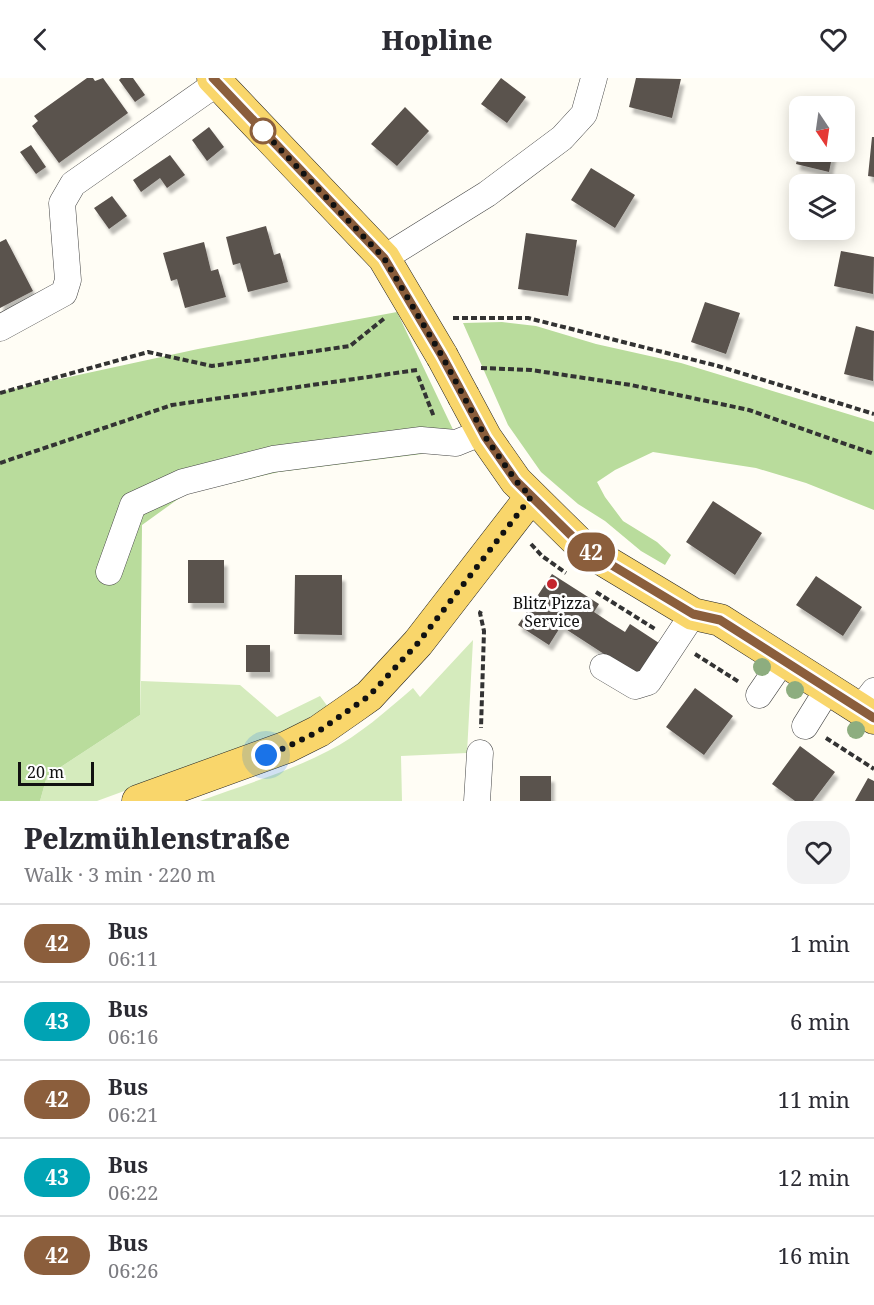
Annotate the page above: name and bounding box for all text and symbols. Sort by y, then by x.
text: Hopline [382,21,493,58]
icon: back [24,23,57,56]
icon: heart [817,23,850,56]
north arrow [789,96,855,162]
map controls [789,96,855,240]
unlabelled marker [250,118,276,144]
button: layers [789,174,855,240]
line badge: 42 [564,532,618,572]
text: 42 [579,538,603,566]
marker: Blitz Pizza Service [545,577,559,591]
place label: Blitz Pizza Service [513,592,591,632]
your location [251,740,281,770]
scale bar [18,759,94,786]
text: 20 m [27,761,64,783]
text: Pelzmühlenstraße [24,819,290,857]
button: heart [787,821,850,884]
text: Walk · 3 min · 220 m [24,861,216,888]
text: Bus [108,915,148,945]
text: 1 min [790,928,850,958]
text: 42 [45,929,69,957]
text: 06:11 [108,945,158,972]
text: Bus [108,993,148,1023]
text: 6 min [790,1006,850,1036]
text: 43 [45,1007,69,1035]
text: 06:16 [108,1023,158,1050]
text: Bus [108,1071,148,1101]
text: 11 min [778,1084,850,1114]
text: 42 [45,1085,69,1113]
text: 06:21 [108,1101,158,1128]
text: Bus [108,1149,148,1179]
text: 12 min [778,1162,850,1192]
text: 43 [45,1163,69,1191]
text: 06:22 [108,1179,158,1206]
text: Bus [108,1227,148,1257]
text: 16 min [778,1240,850,1270]
text: 42 [45,1241,69,1269]
text: 06:26 [108,1257,158,1284]

